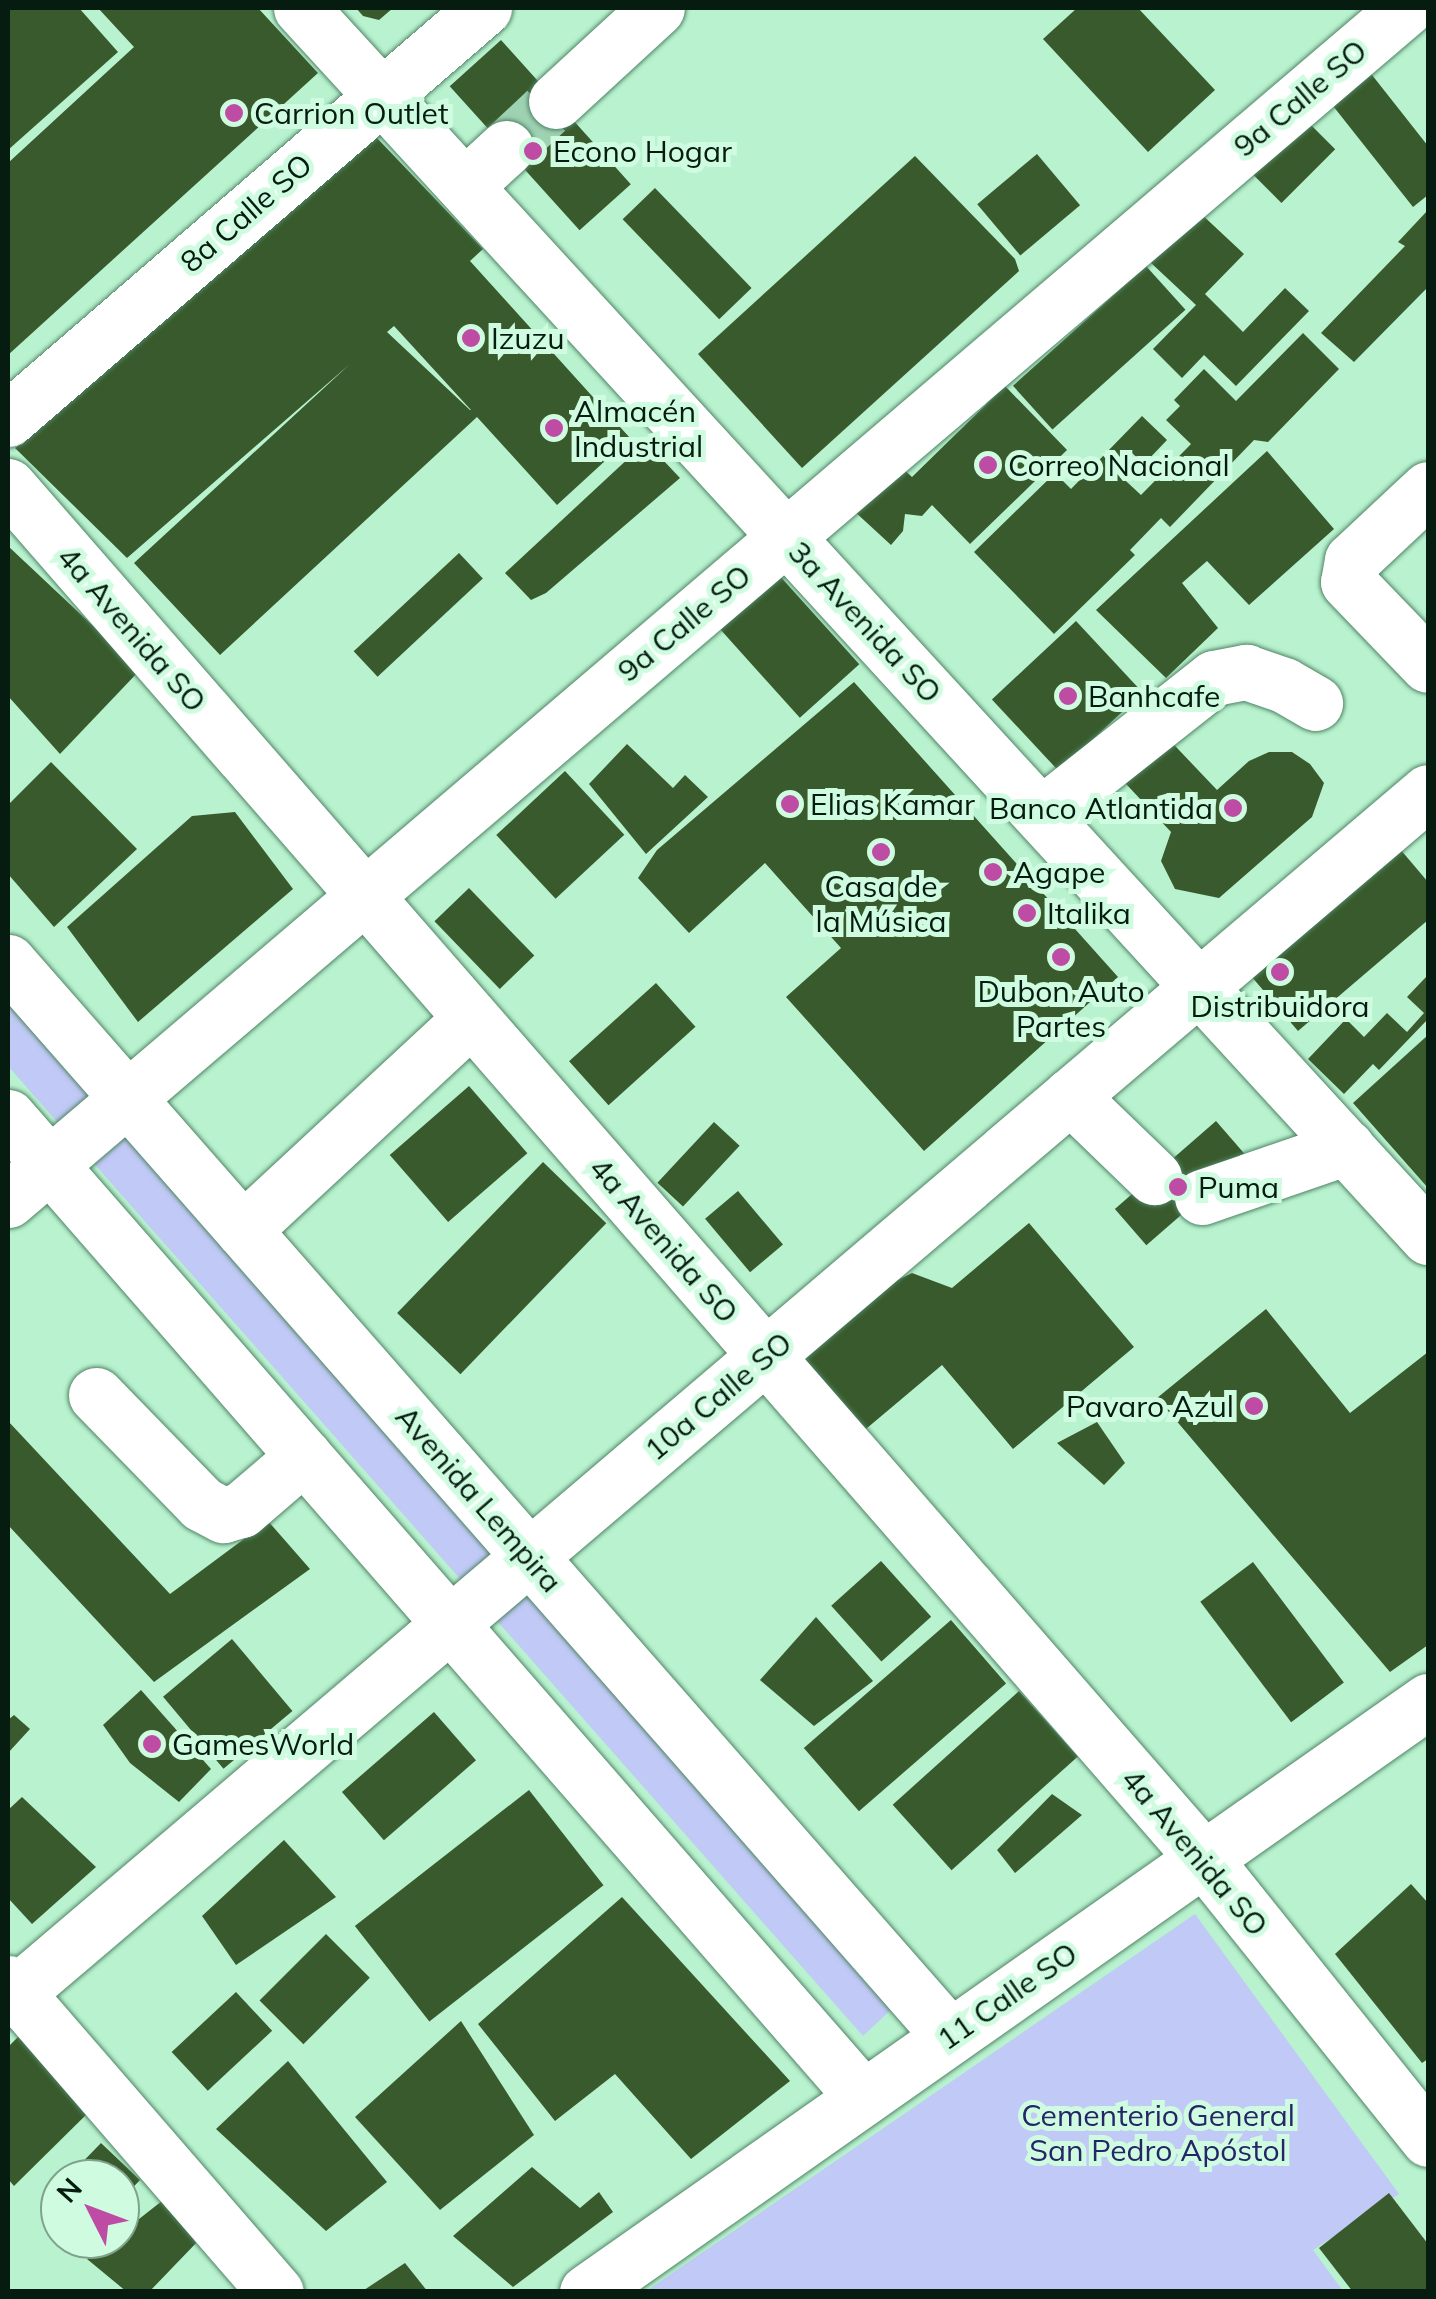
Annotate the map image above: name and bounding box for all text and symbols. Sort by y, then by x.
street label: 9a Calle SO [1226,32,1374,164]
place label: Carrion Outlet [254,95,448,131]
marker: Carrion Outlet [223,102,245,124]
place label: Econo Hogar [553,133,732,169]
marker: Econo Hogar [522,140,544,162]
street label: 8a Calle SO [173,146,319,280]
place label: Izuzu [491,320,565,356]
marker: Izuzu [460,327,482,349]
place label: Almacén Industrial [574,393,703,464]
marker: Almacén Industrial [543,417,565,439]
place label: Correo Nacional [1008,447,1230,483]
marker: Correo Nacional [977,454,999,476]
street label: 3a Avenida SO [781,534,949,710]
street label: 4a Avenida SO [50,539,214,719]
street label: 9a Calle SO [610,557,758,689]
place label: Banhcafe [1088,678,1220,714]
marker: Banhcafe [1057,685,1079,707]
place label: Elias Kamar [810,786,975,822]
place label: Banco Atlantida [989,790,1213,826]
marker: Elias Kamar [779,793,801,815]
marker: Banco Atlantida [1222,797,1244,819]
marker: Casa de la Música [870,841,892,863]
place label: Agape [1013,854,1105,890]
marker: Agape [982,861,1004,883]
place label: Casa de la Música [816,868,946,938]
place label: Italika [1047,895,1131,931]
marker: Italika [1016,902,1038,924]
marker: Dubon Auto Partes [1050,946,1072,968]
marker: Distribuidora [1269,961,1291,983]
place label: Dubon Auto Partes [977,973,1145,1044]
place label: Distribuidora [1190,988,1370,1024]
street label: 4a Avenida SO [582,1150,746,1330]
place label: Puma [1198,1169,1279,1205]
marker: Puma [1167,1176,1189,1198]
street label: 10a Calle SO [637,1324,799,1468]
place label: Pavaro Azul [1066,1388,1234,1424]
marker: Pavaro Azul [1243,1395,1265,1417]
street label: Avenida Lempira [388,1399,570,1599]
place label: GamesWorld [172,1726,354,1762]
marker: GamesWorld [141,1733,163,1755]
street label: 4a Avenida SO [1115,1761,1275,1943]
street label: 11 Calle SO [930,1935,1084,2057]
park label: Cementerio General San Pedro Apóstol [1021,2097,1295,2168]
north arrow [40,2159,140,2259]
text: N [49,2170,89,2210]

